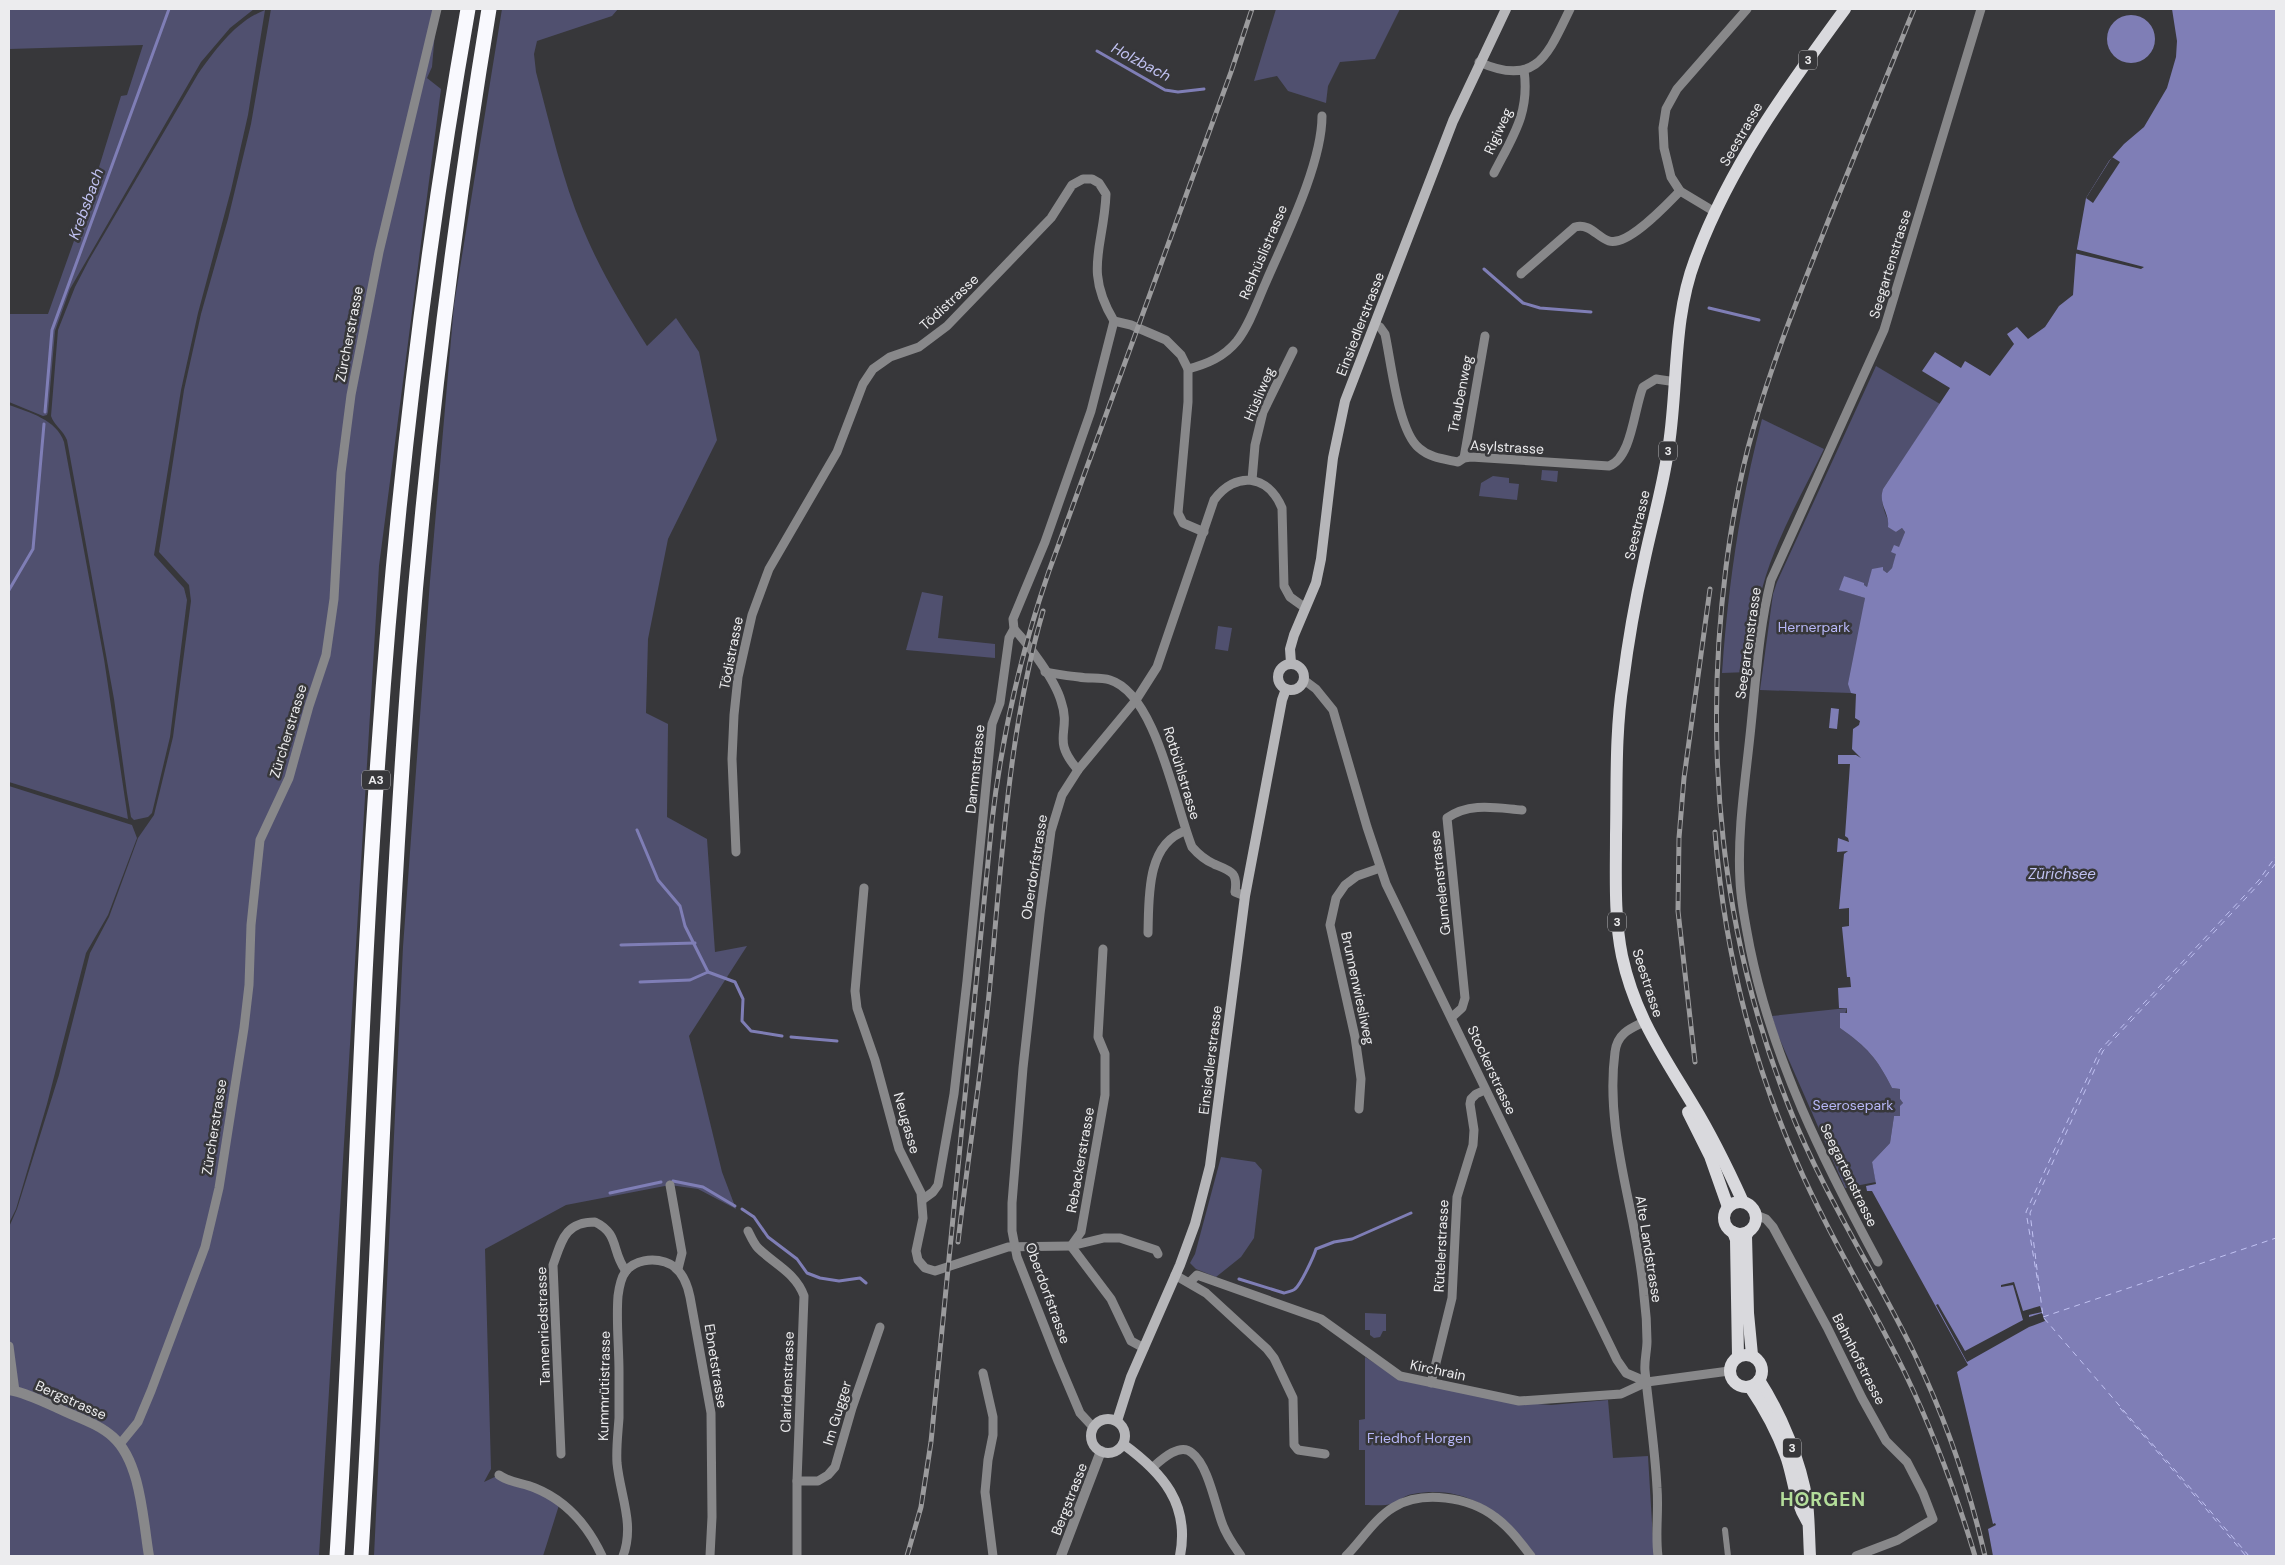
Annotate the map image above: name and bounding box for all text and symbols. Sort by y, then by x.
water label: Holzbach [1108,38,1174,86]
road number: 3 [1799,50,1817,70]
street label: Seestrasse [1715,99,1767,169]
street label: Rigiweg [1480,105,1516,157]
water label: Krebsbach [64,165,108,242]
street label: Rebhüslistrasse [1235,202,1291,302]
street label: Seegartenstrasse [1865,207,1915,321]
street label: Tödistrasse [916,270,982,334]
street label: Einsiedlerstrasse [1332,270,1388,378]
street label: Zürcherstrasse [331,285,367,383]
street label: Traubenweg [1444,353,1476,434]
street label: Hüsliweg [1240,364,1279,424]
street label: Asylstrasse [1470,436,1544,458]
road number: 3 [1659,442,1677,461]
street label: Seestrasse [1620,488,1654,562]
street label: Seegartenstrasse [1731,586,1765,700]
street label: Tödistrasse [715,615,747,691]
park label: Hernerpark [1778,618,1850,636]
street label: Zürcherstrasse [265,682,311,780]
street label: Dammstrasse [961,724,989,814]
street label: Rotbühlstrasse [1159,724,1205,822]
road number: A3 [362,770,390,790]
street label: Oberdorfstrasse [1017,813,1051,921]
street label: Gumelenstrasse [1426,830,1454,936]
water label: Zürichsee [2028,864,2096,884]
road number: 3 [1608,912,1626,932]
street label: Brunnenwiesliweg [1337,930,1379,1046]
street label: Seestrasse [1628,946,1668,1020]
street label: Einsiedlerstrasse [1194,1004,1226,1116]
street label: Stockerstrasse [1463,1023,1521,1118]
street label: Zürcherstrasse [198,1078,230,1176]
street label: Neugasse [890,1090,924,1156]
park label: Seerosepark [1813,1096,1893,1114]
street label: Rebackerstrasse [1062,1106,1098,1214]
street label: Seegartenstrasse [1816,1120,1882,1230]
street label: Alte Landstrasse [1632,1194,1666,1304]
street label: Rütelerstrasse [1430,1199,1452,1293]
street label: Oberdorfstrasse [1021,1240,1075,1346]
street label: Tannenriedstrasse [532,1266,554,1386]
street label: Bahnhofstrasse [1828,1310,1890,1408]
street label: Ebnetstrasse [700,1323,732,1409]
street label: Kummrütistrasse [594,1331,614,1441]
street label: Claridenstrasse [776,1331,798,1433]
street label: Kirchrain [1408,1355,1468,1385]
street label: Bergstrasse [33,1376,110,1424]
street label: Im Gugger [819,1379,855,1447]
park label: Friedhof Horgen [1367,1429,1471,1447]
road number: 3 [1783,1439,1801,1458]
street label: Bergstrasse [1047,1460,1091,1538]
district label: HORGEN [1780,1487,1866,1512]

